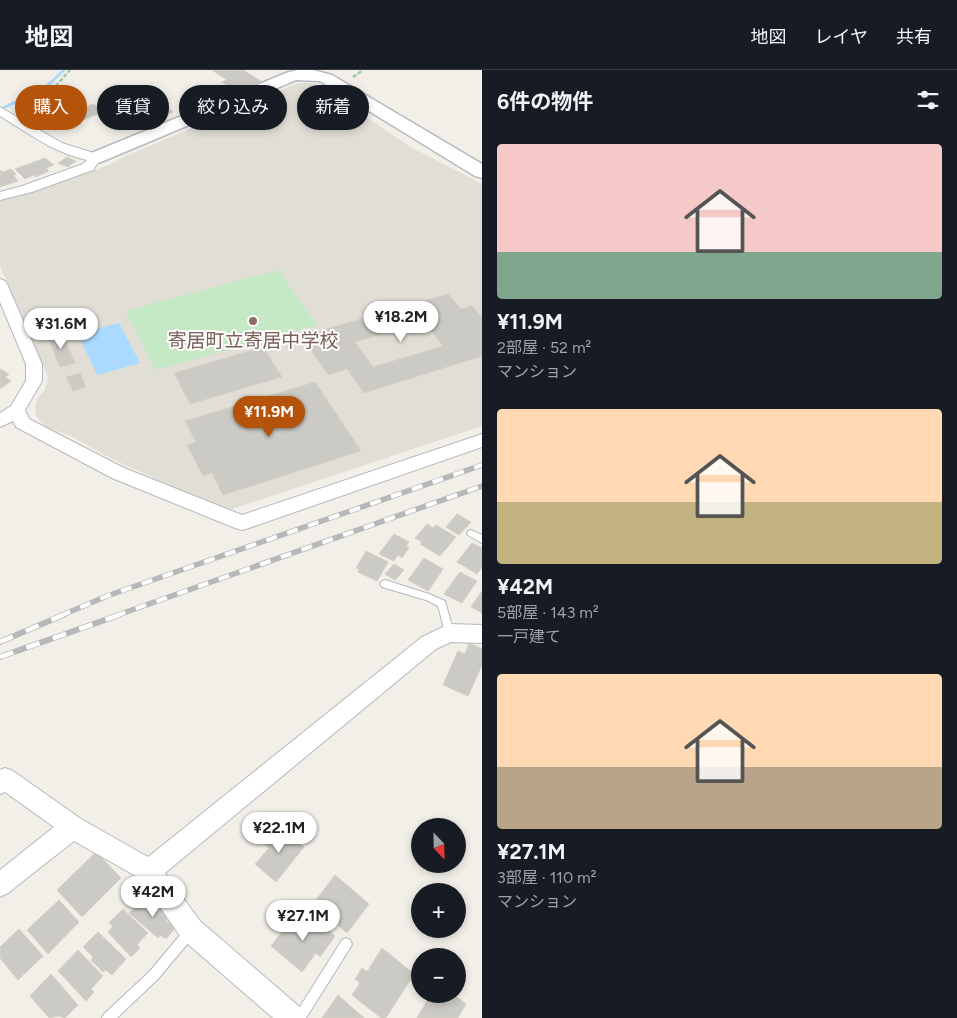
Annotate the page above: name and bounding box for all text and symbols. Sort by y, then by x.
text: 地図 [25,22,73,51]
text: 地図 [751,26,787,48]
text: レイヤ [815,26,868,48]
text: 共有 [896,26,932,48]
chip: 購入 [15,85,87,130]
chip: 賃貸 [97,85,169,130]
chip: 絞り込み [179,85,287,130]
chip: 新着 [297,85,369,130]
icon: filters [914,86,942,114]
text: 6件の物件 [497,89,593,114]
icon: home [675,176,765,266]
pin: ¥18.2M [360,300,442,343]
text: ¥18.2M [374,307,428,326]
pin: ¥31.6M [20,308,102,350]
text: ¥11.9M [497,309,563,334]
text: ¥31.6M [35,314,87,333]
marker: 寄居町立寄居中学校 [247,315,259,327]
place label: 寄居町立寄居中学校 [167,329,339,352]
text: 2部屋 · 52 m² [497,338,591,357]
text: マンション [497,362,577,381]
pin: ¥11.9M [228,396,310,438]
text: ¥11.9M [244,402,294,421]
icon: home [675,441,765,531]
text: ¥42M [497,574,553,599]
text: 5部屋 · 143 m² [497,603,599,622]
text: 一戸建て [497,627,561,646]
icon: home [675,706,765,796]
pin: ¥22.1M [238,812,320,854]
text: ¥22.1M [253,818,305,837]
north arrow [411,818,466,872]
map controls [411,818,466,1003]
text: ¥27.1M [497,839,565,864]
text: 3部屋 · 110 m² [497,868,597,887]
pin: ¥42M [123,876,183,918]
text: ¥42M [132,882,174,901]
button: + [411,883,466,938]
text: マンション [497,892,577,911]
pin: ¥27.1M [262,900,344,942]
text: ¥27.1M [277,906,329,925]
button: − [411,948,466,1003]

